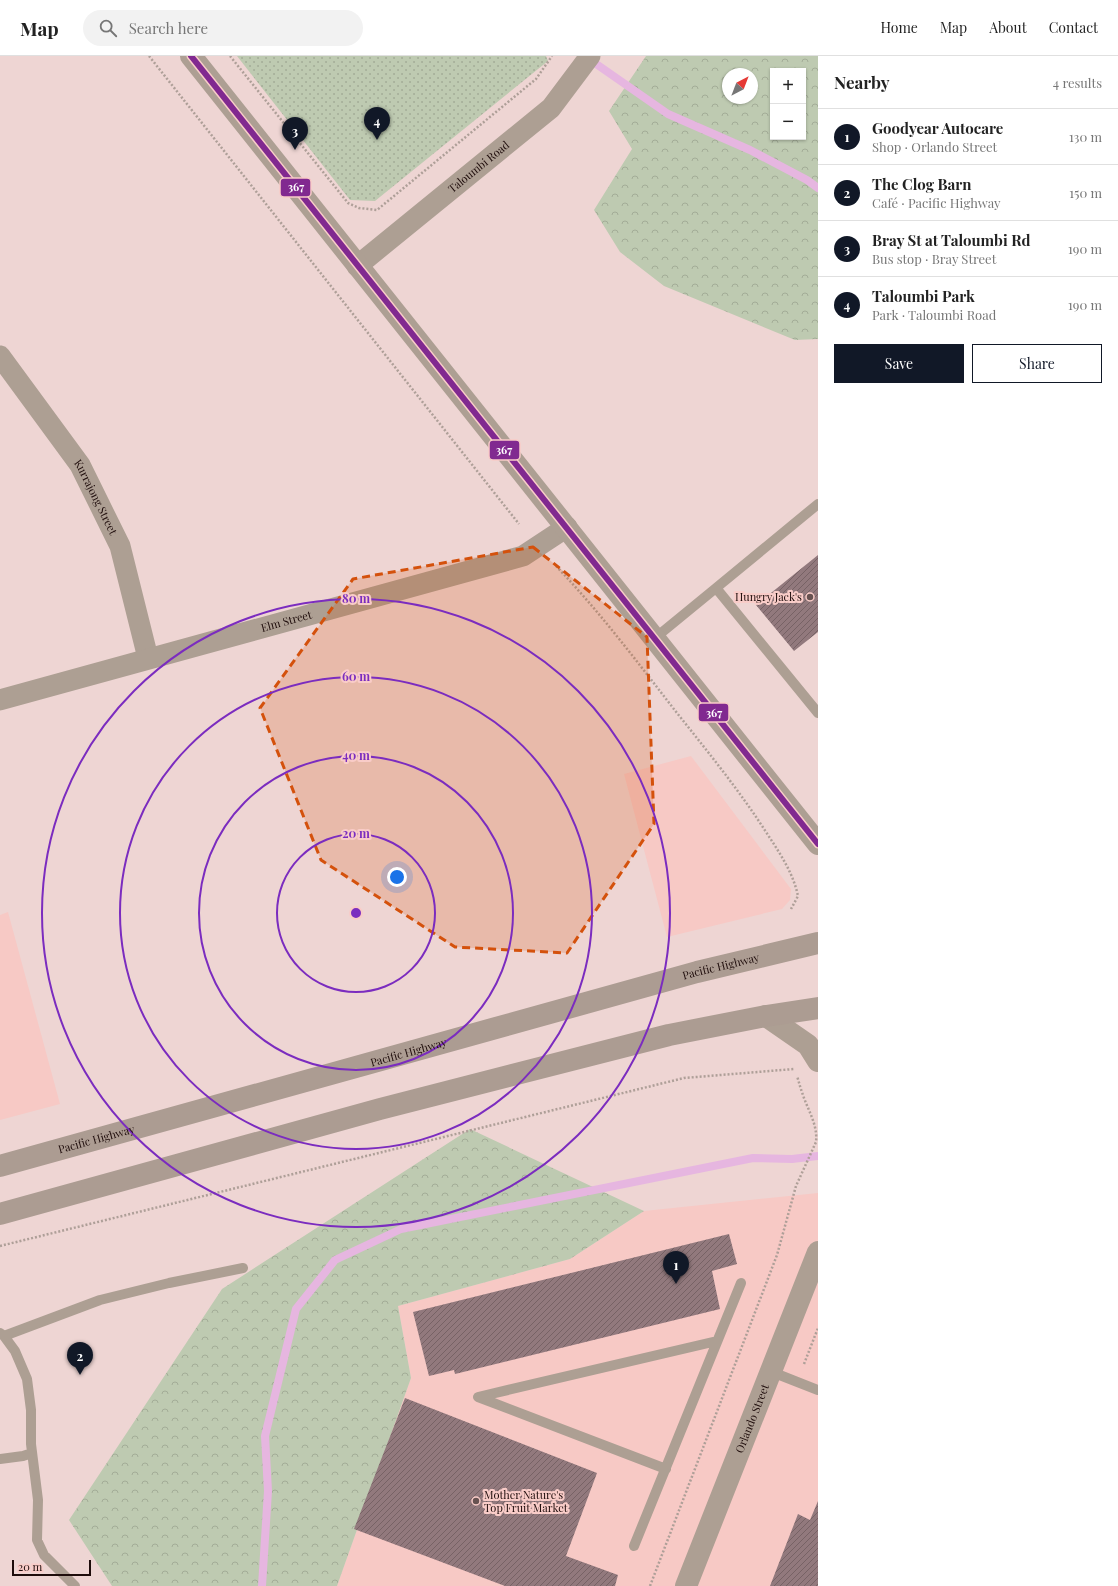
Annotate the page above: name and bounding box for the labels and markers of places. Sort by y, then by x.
pin: 4 [364,107,390,140]
pin: 3 [282,117,308,150]
place label: Hungry Jack's [735,589,802,604]
marker: Hungry Jack's [805,592,815,602]
centre of rings [349,906,363,920]
pin: 1 [663,1251,689,1284]
pin: 2 [67,1342,93,1375]
place label: Mother Nature's Top Fruit Market [484,1487,568,1515]
marker: Mother Nature's Top Fruit Market [471,1496,481,1506]

